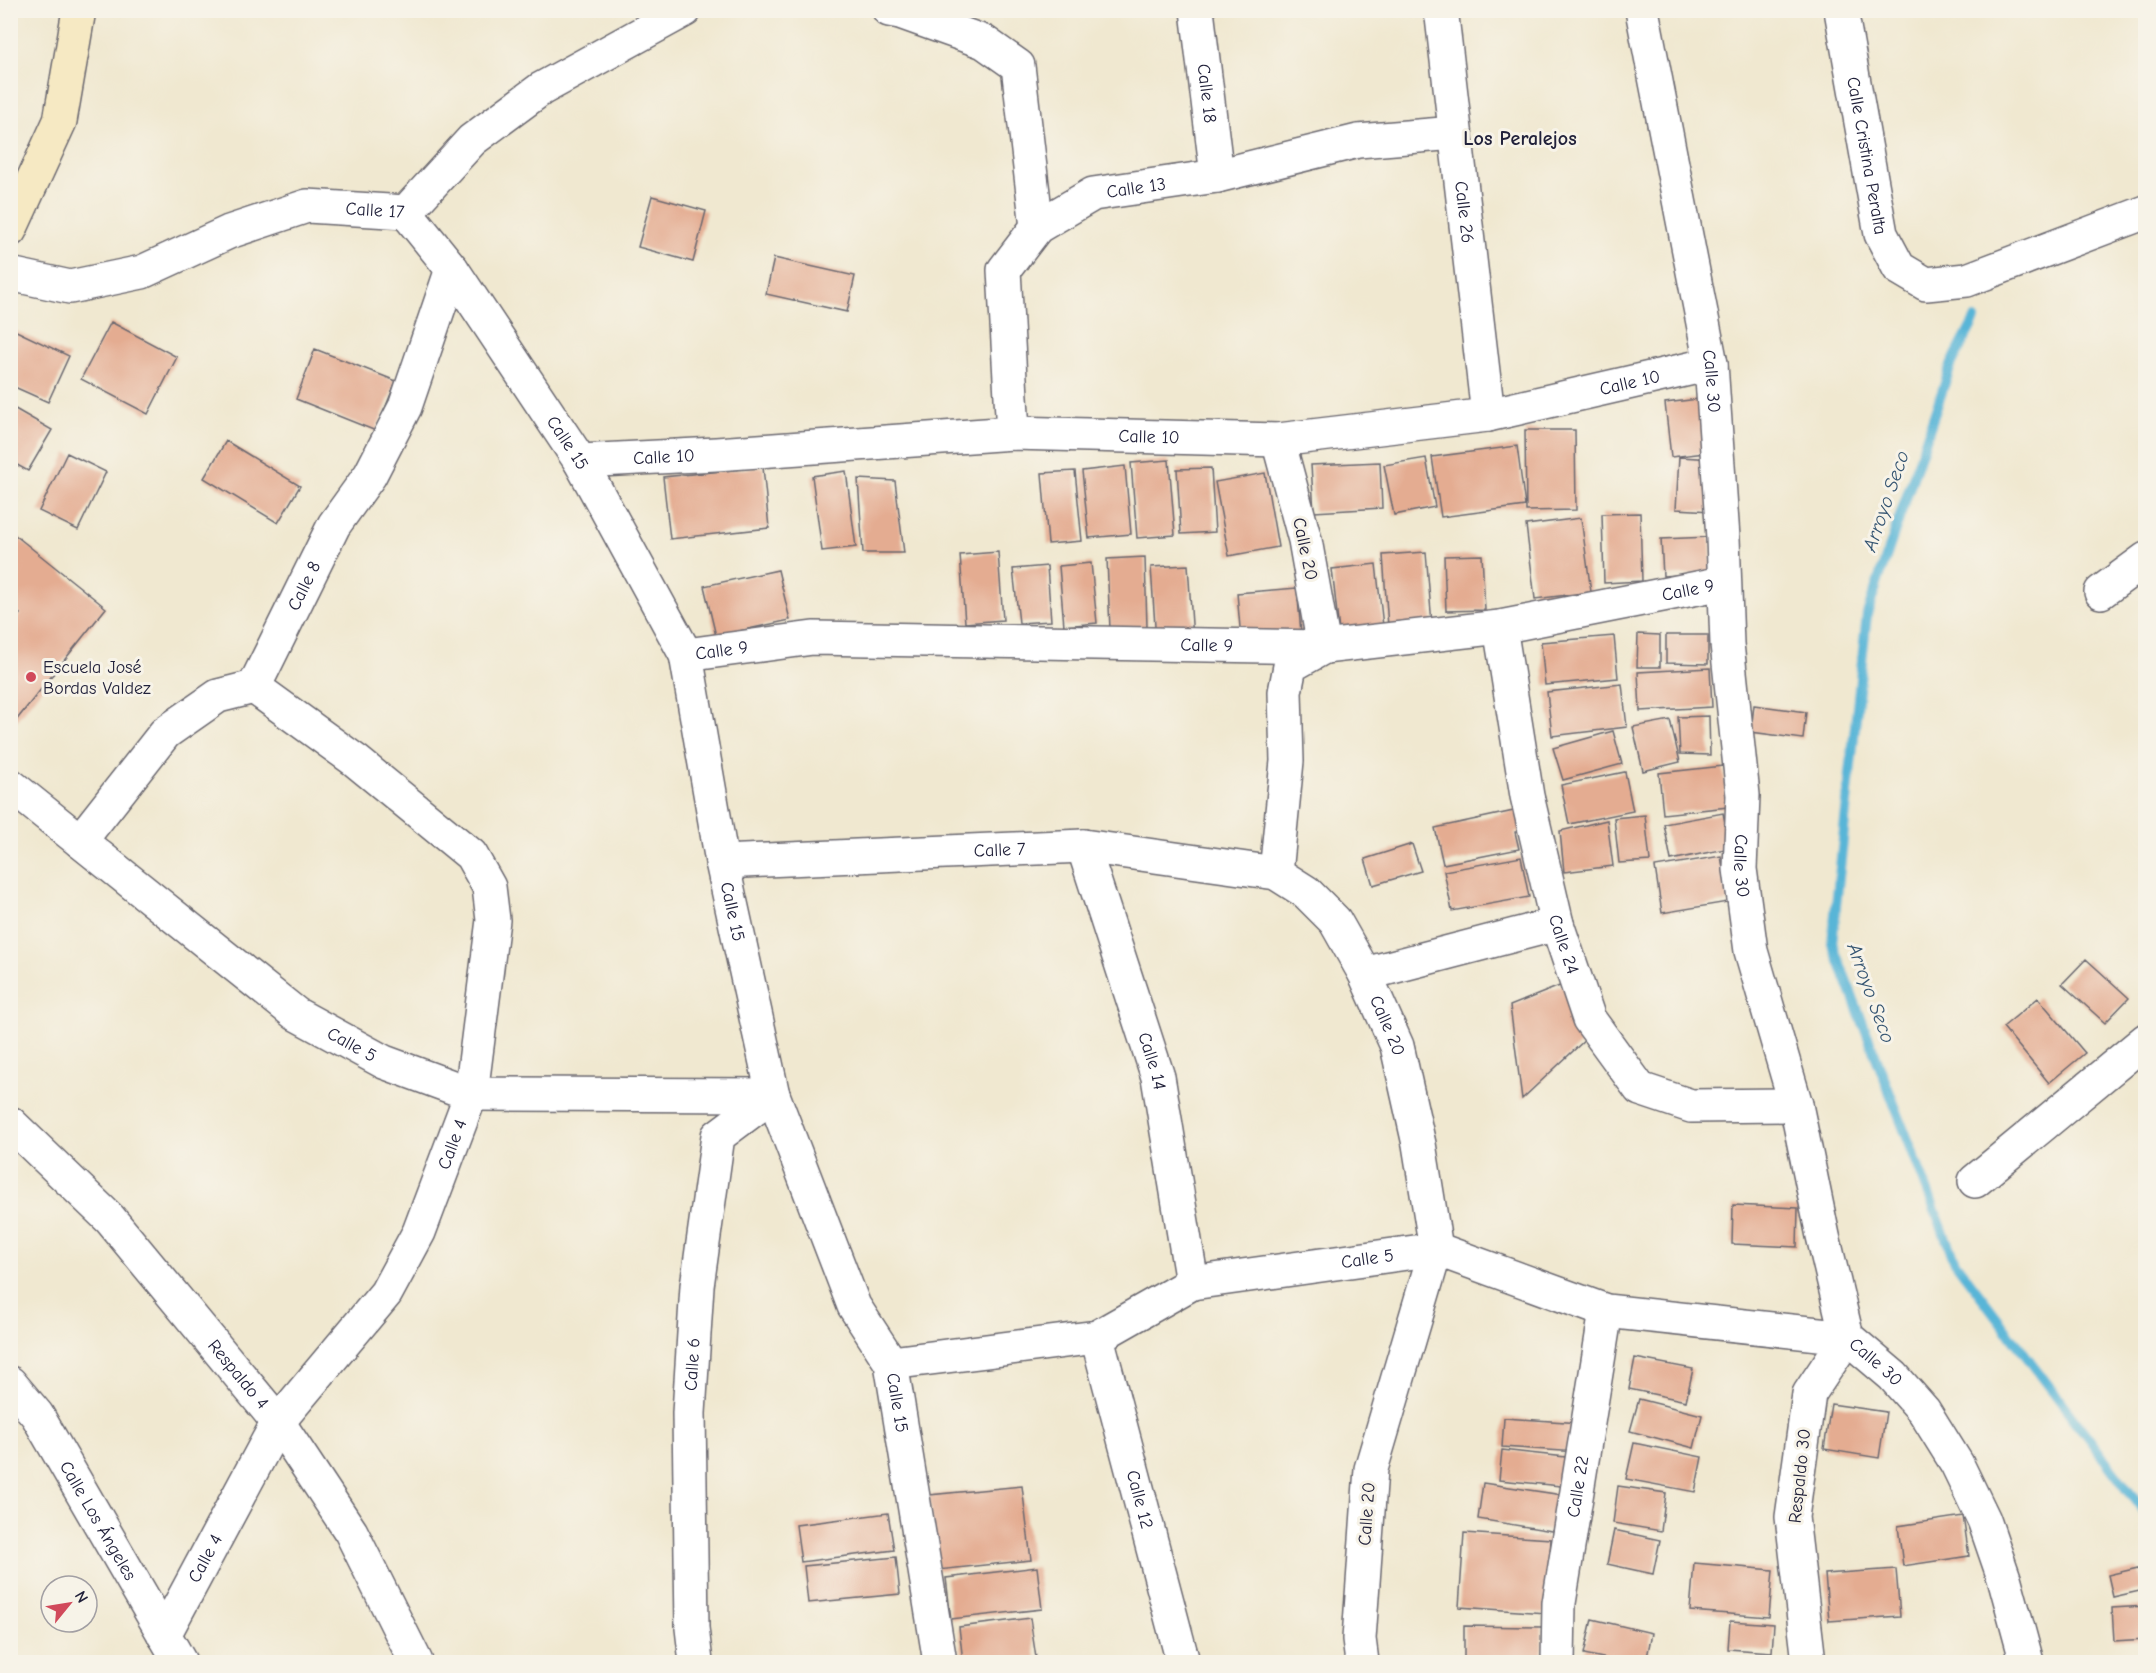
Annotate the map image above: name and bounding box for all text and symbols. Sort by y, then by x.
street label: Calle 18 [1193,62,1221,124]
street label: Calle Cristina Peralta [1843,75,1891,236]
district label: Los Peralejos [1463,127,1577,150]
street label: Calle 13 [1105,173,1167,202]
street label: Calle 26 [1451,180,1479,244]
street label: Calle 17 [345,198,406,222]
street label: Calle 30 [1698,348,1725,414]
street label: Calle 10 [1598,365,1662,400]
street label: Calle 15 [542,412,593,473]
street label: Calle 10 [1118,425,1180,448]
street label: Calle 10 [633,445,695,469]
water label: Arroyo Seco [1858,448,1914,555]
street label: Calle 20 [1288,516,1322,582]
street label: Calle 8 [283,558,325,614]
street label: Calle 9 [1660,574,1716,605]
street label: Calle 9 [1180,634,1233,656]
street label: Calle 9 [694,636,749,664]
place label: Escuela José Bordas Valdez [43,657,151,699]
marker: Escuela José Bordas Valdez [24,670,38,684]
street label: Calle 30 [1729,834,1754,899]
street label: Calle 7 [973,838,1027,861]
street label: Calle 15 [716,880,750,943]
street label: Calle 24 [1545,913,1584,977]
water label: Arroyo Seco [1842,939,1900,1046]
street label: Calle 20 [1365,992,1409,1057]
street label: Calle 5 [324,1023,380,1066]
street label: Calle 14 [1134,1030,1170,1091]
street label: Calle 4 [433,1116,471,1172]
street label: Calle 5 [1340,1244,1395,1273]
street label: Calle 30 [1845,1333,1907,1390]
street label: Respaldo 4 [204,1335,273,1413]
street label: Calle 6 [680,1337,704,1391]
street label: Calle 15 [882,1371,913,1434]
street label: Respaldo 30 [1785,1428,1815,1524]
street label: Calle 22 [1562,1454,1593,1519]
street label: Calle Los Ángeles [55,1457,141,1584]
street label: Calle 12 [1122,1468,1158,1531]
street label: Calle 20 [1354,1482,1380,1546]
street label: Calle 4 [184,1530,227,1586]
north arrow [39,1574,99,1634]
text: N [71,1588,92,1606]

